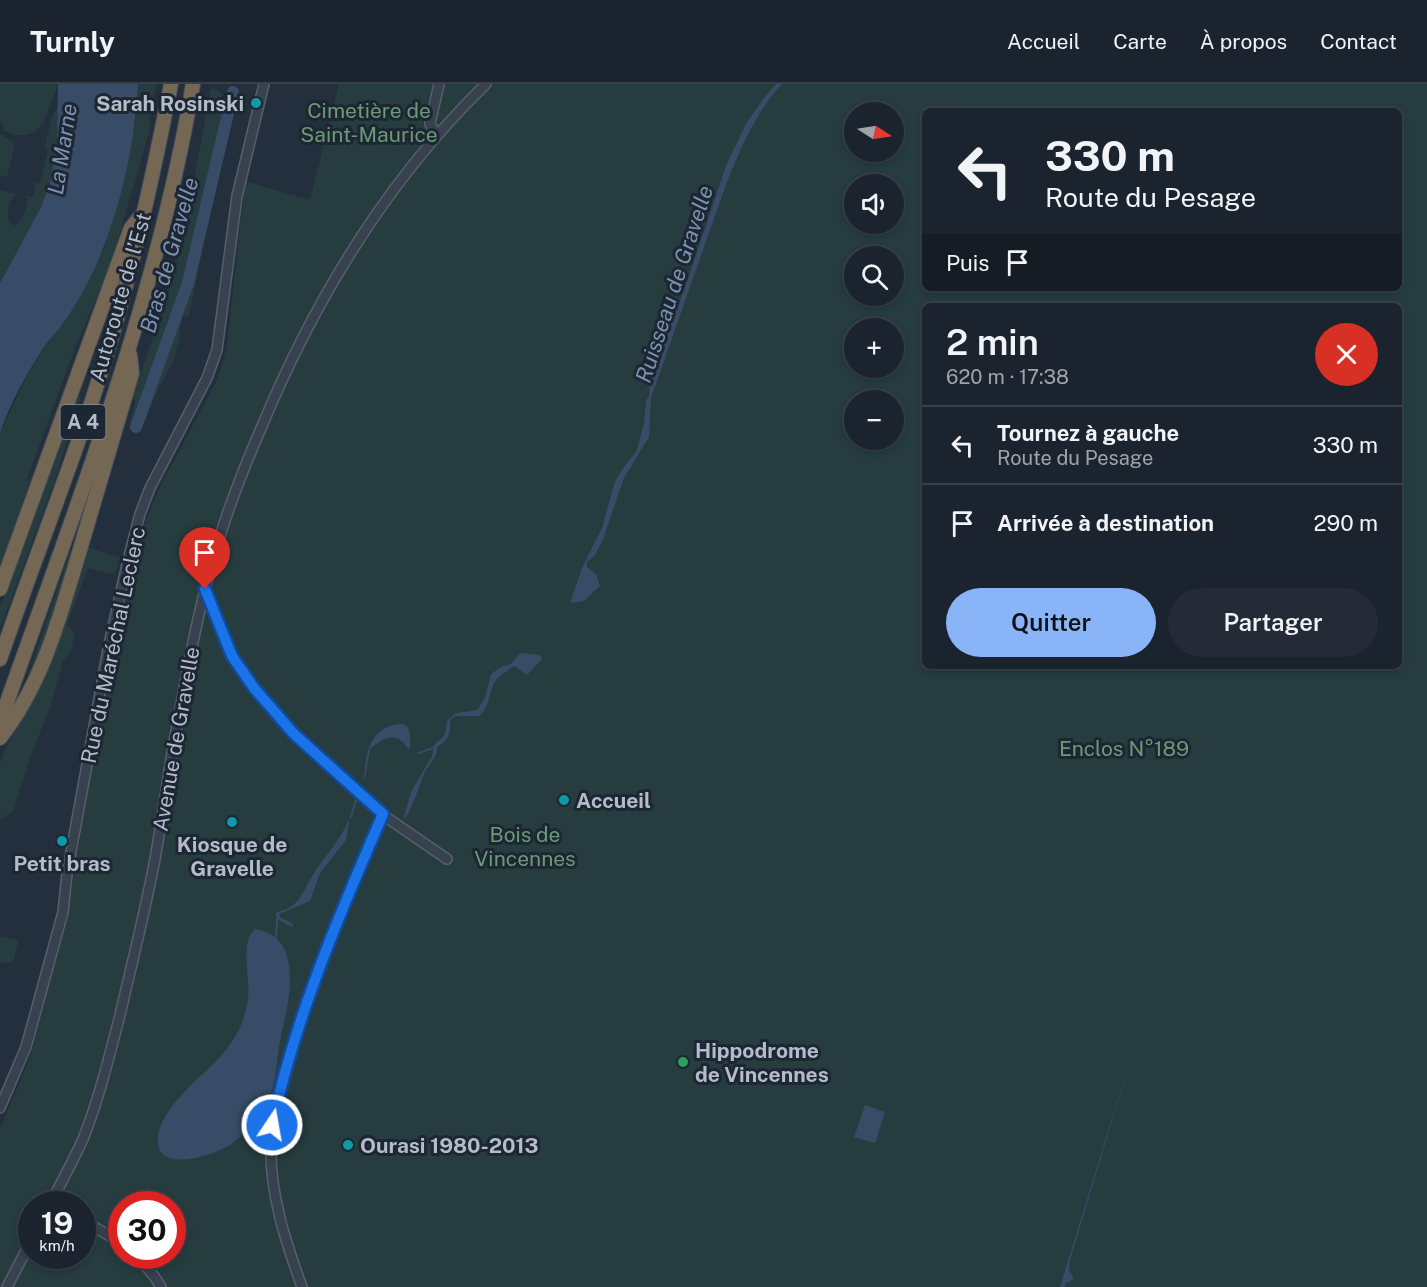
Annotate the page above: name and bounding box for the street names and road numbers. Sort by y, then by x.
street label: Autoroute de l’Est [84,210,156,384]
road number: A 4 [60,405,106,439]
street label: Rue du Maréchal Leclerc [76,524,150,766]
street label: Avenue de Gravelle [147,645,205,833]

